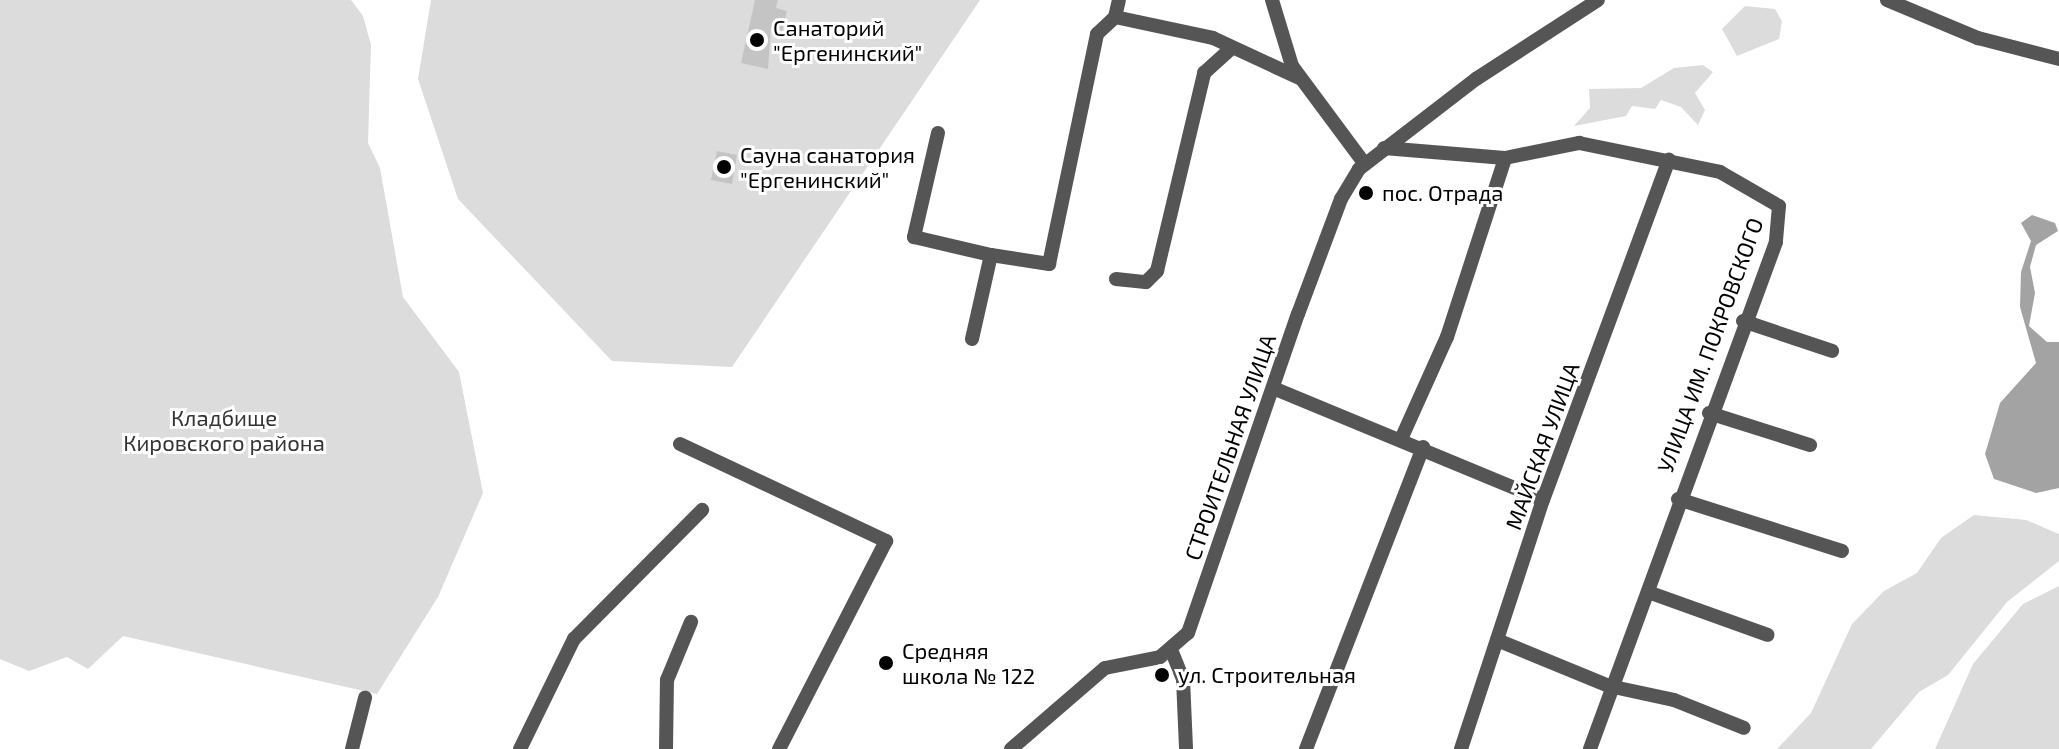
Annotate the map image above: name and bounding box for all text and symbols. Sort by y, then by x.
place label: Санаторий "Ергенинский" [773,14,922,66]
marker: Санаторий "Ергенинский" [748,31,766,49]
place label: Сауна санатория "Ергенинский" [740,141,915,192]
marker: Сауна санатория "Ергенинский" [715,158,733,176]
place label: пос. Отрада [1382,180,1503,206]
marker: пос. Отрада [1357,184,1375,202]
street label: УЛИЦА ИМ. ПОКРОВСКОГО [1652,214,1768,476]
street label: СТРОИТЕЛЬНАЯ УЛИЦА [1179,331,1281,563]
street label: МАЙСКАЯ УЛИЦА [1500,359,1584,533]
park label: Кладбище Кировского района [123,404,325,456]
place label: Средняя школа № 122 [902,637,1035,688]
marker: Средняя школа № 122 [877,654,895,672]
place label: ул. Строительная [1178,662,1356,688]
marker: ул. Строительная [1153,666,1171,684]

